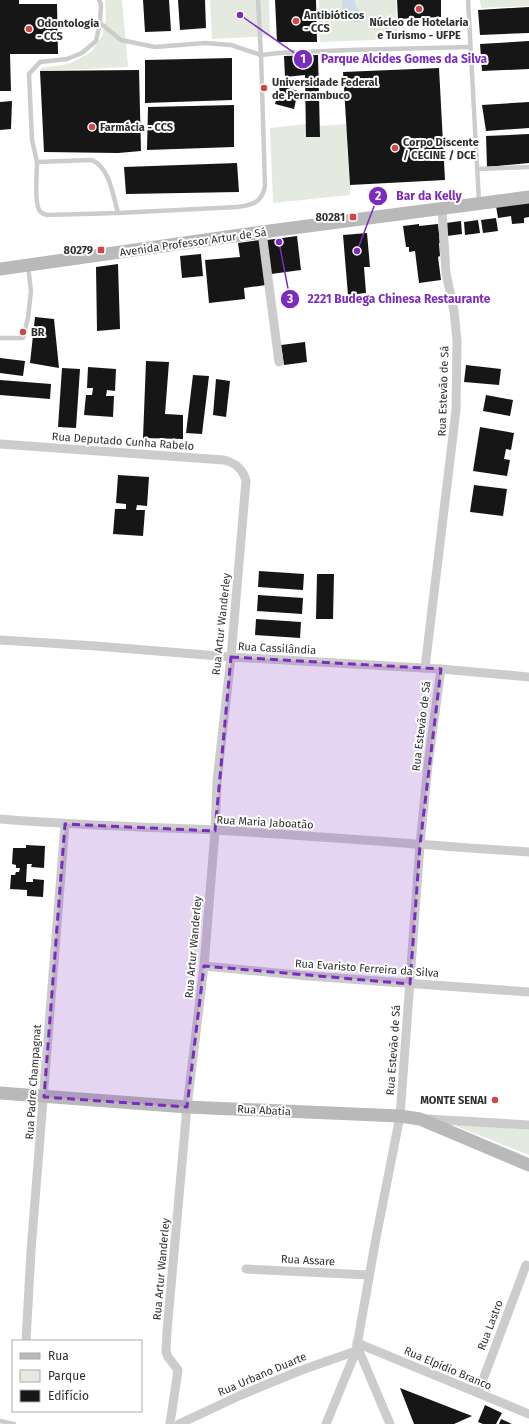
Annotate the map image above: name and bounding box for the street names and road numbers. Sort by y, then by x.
street label: Avenida Professor Artur de Sá [119,226,267,259]
street label: Rua Estevão de Sá [435,345,452,437]
street label: Rua Deputado Cunha Rabelo [51,430,195,453]
street label: Rua Artur Wanderley [210,572,233,676]
street label: Rua Cassilândia [237,640,316,657]
street label: Rua Estevão de Sá [410,680,433,772]
street label: Rua Maria Jaboatão [216,813,314,832]
street label: Rua Artur Wanderley [183,895,204,999]
street label: Rua Evaristo Ferreira da Silva [294,957,439,980]
street label: Rua Estevão de Sá [384,1004,403,1096]
street label: Rua Padre Champagnat [23,1024,44,1140]
street label: Rua Abatia [237,1103,291,1118]
street label: Rua Artur Wanderley [151,1217,172,1321]
street label: Rua Assare [281,1253,335,1268]
street label: Rua Lastro [475,1298,506,1352]
street label: Rua Elpídio Branco [402,1344,494,1393]
street label: Rua Urbano Duarte [216,1350,309,1399]

